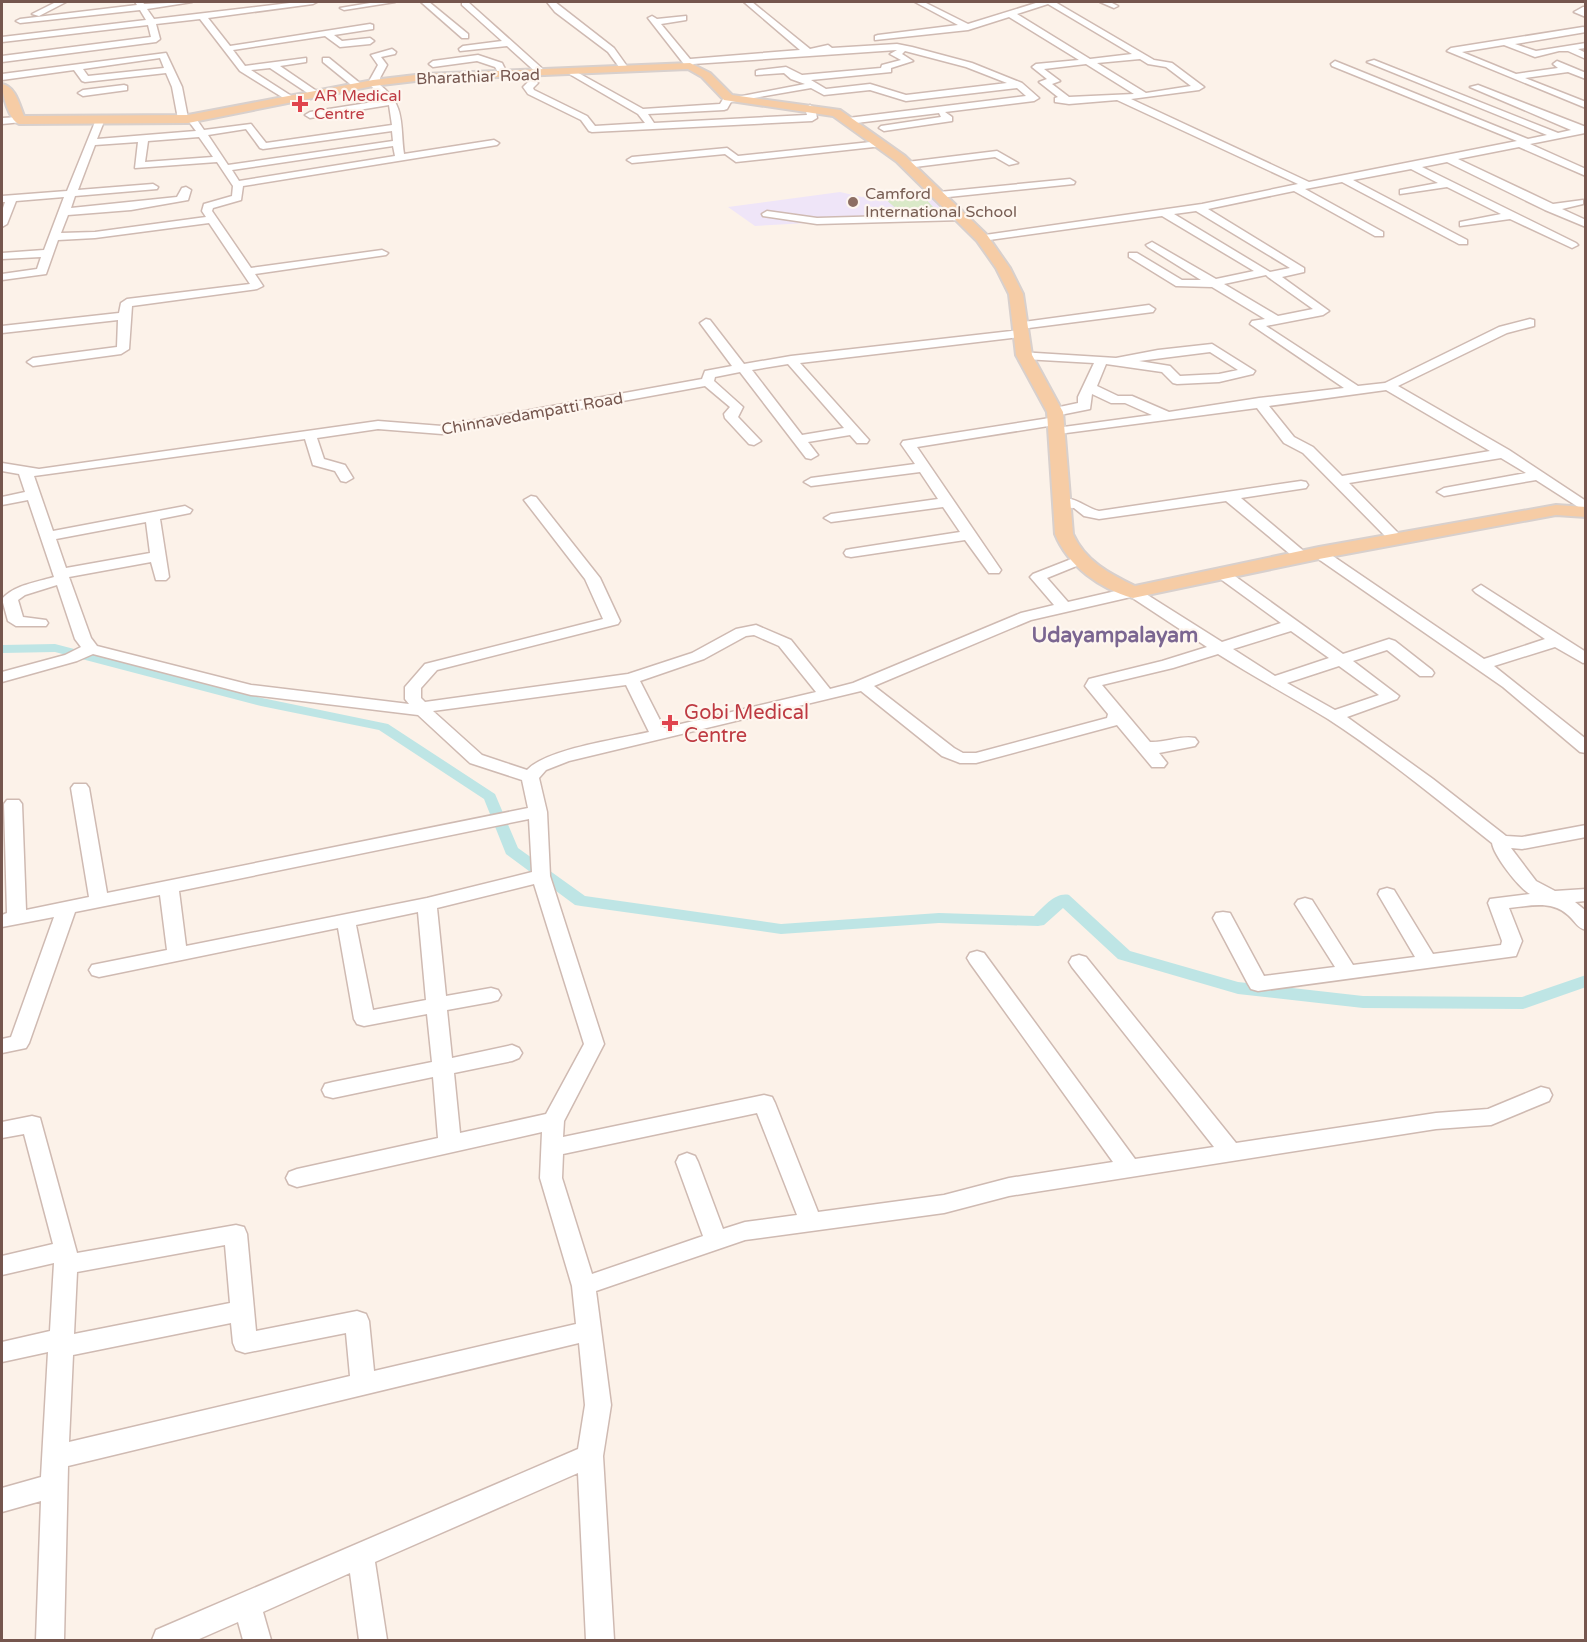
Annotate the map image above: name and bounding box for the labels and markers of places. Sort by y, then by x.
place label: AR Medical Centre [314,86,401,124]
marker: AR Medical Centre [291,95,309,113]
place label: Camford International School [865,184,1017,222]
marker: Camford International School [846,195,860,209]
place label: Gobi Medical Centre [684,701,809,748]
marker: Gobi Medical Centre [661,714,679,732]

